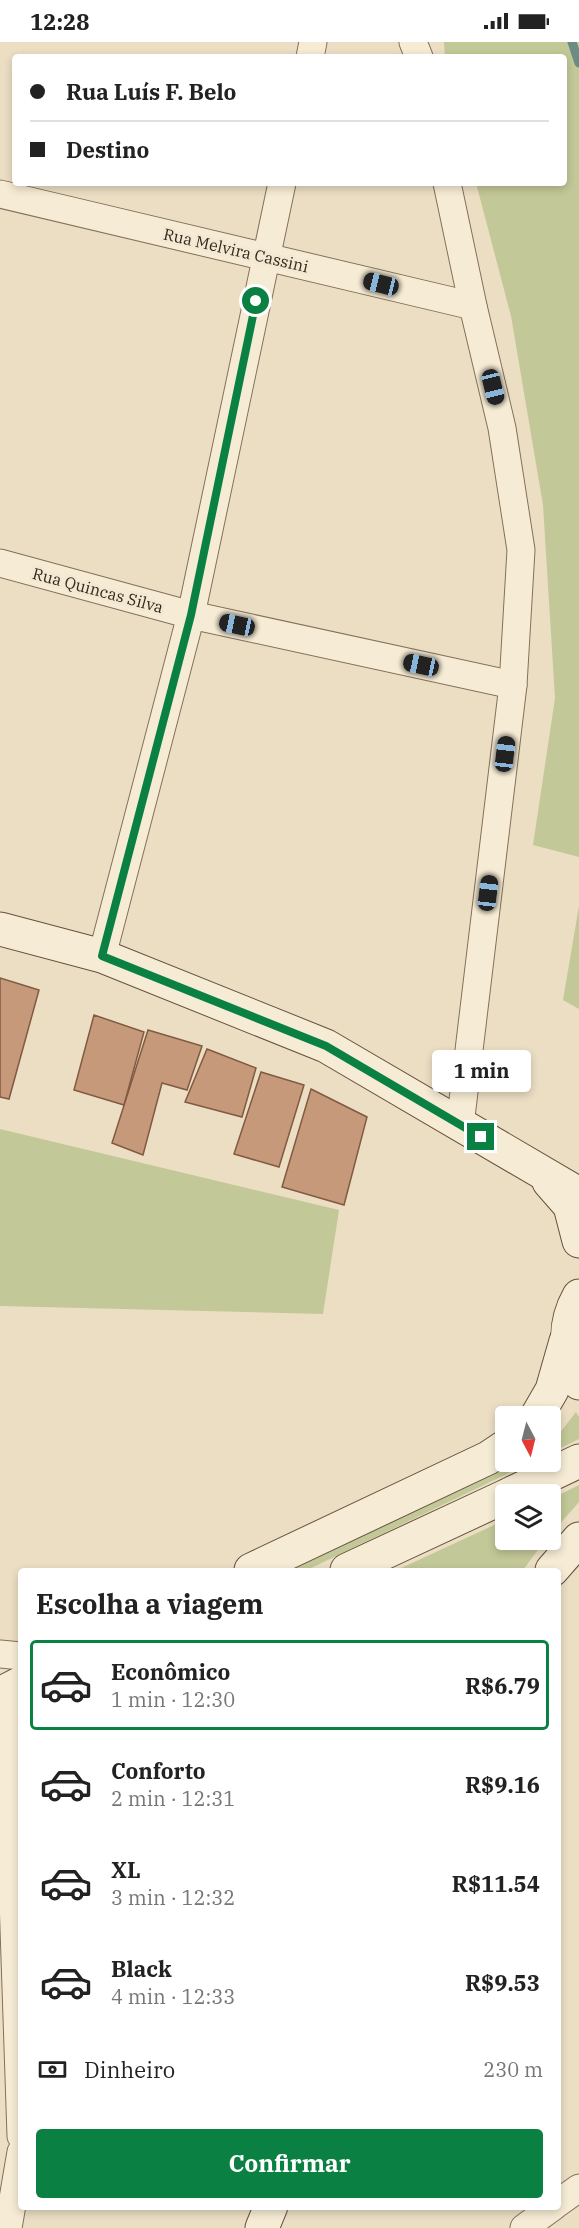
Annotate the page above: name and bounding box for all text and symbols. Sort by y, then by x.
text: 12:28 [30,7,89,36]
text: Rua Luís F. Belo [66,77,236,106]
text: Destino [66,135,149,164]
street label: Rua Melvira Cassini [162,224,310,276]
car [361,271,401,297]
route start [242,287,269,314]
car [480,367,506,407]
street label: Rua Quincas Silva [30,563,166,617]
car [218,612,256,638]
car [402,652,440,678]
car [494,735,516,773]
car [477,874,499,912]
callout: 1 min [432,1050,530,1092]
text: 1 min [454,1057,510,1084]
route end [467,1123,494,1150]
north arrow [495,1406,561,1472]
map controls [495,1406,561,1550]
button: layers [495,1484,561,1550]
text: Escolha a viagem [36,1586,263,1621]
text: Econômico [111,1657,230,1686]
icon: car [39,1658,93,1712]
text: R$6.79 [465,1671,540,1700]
text: 1 min · 12:30 [111,1686,235,1713]
text: Conforto [111,1756,206,1785]
icon: car [39,1757,93,1811]
text: R$9.16 [465,1770,540,1799]
text: 2 min · 12:31 [111,1785,235,1812]
text: XL [111,1855,141,1884]
icon: car [39,1856,93,1910]
text: R$11.54 [452,1869,540,1898]
text: 3 min · 12:32 [111,1884,235,1911]
text: Black [111,1954,172,1983]
icon: car [39,1955,93,2009]
text: R$9.53 [465,1968,540,1997]
text: 4 min · 12:33 [111,1983,235,2010]
icon: cash [36,2053,69,2086]
text: Dinheiro [84,2055,175,2084]
text: 230 m [483,2056,543,2083]
button: Confirmar [36,2129,543,2198]

